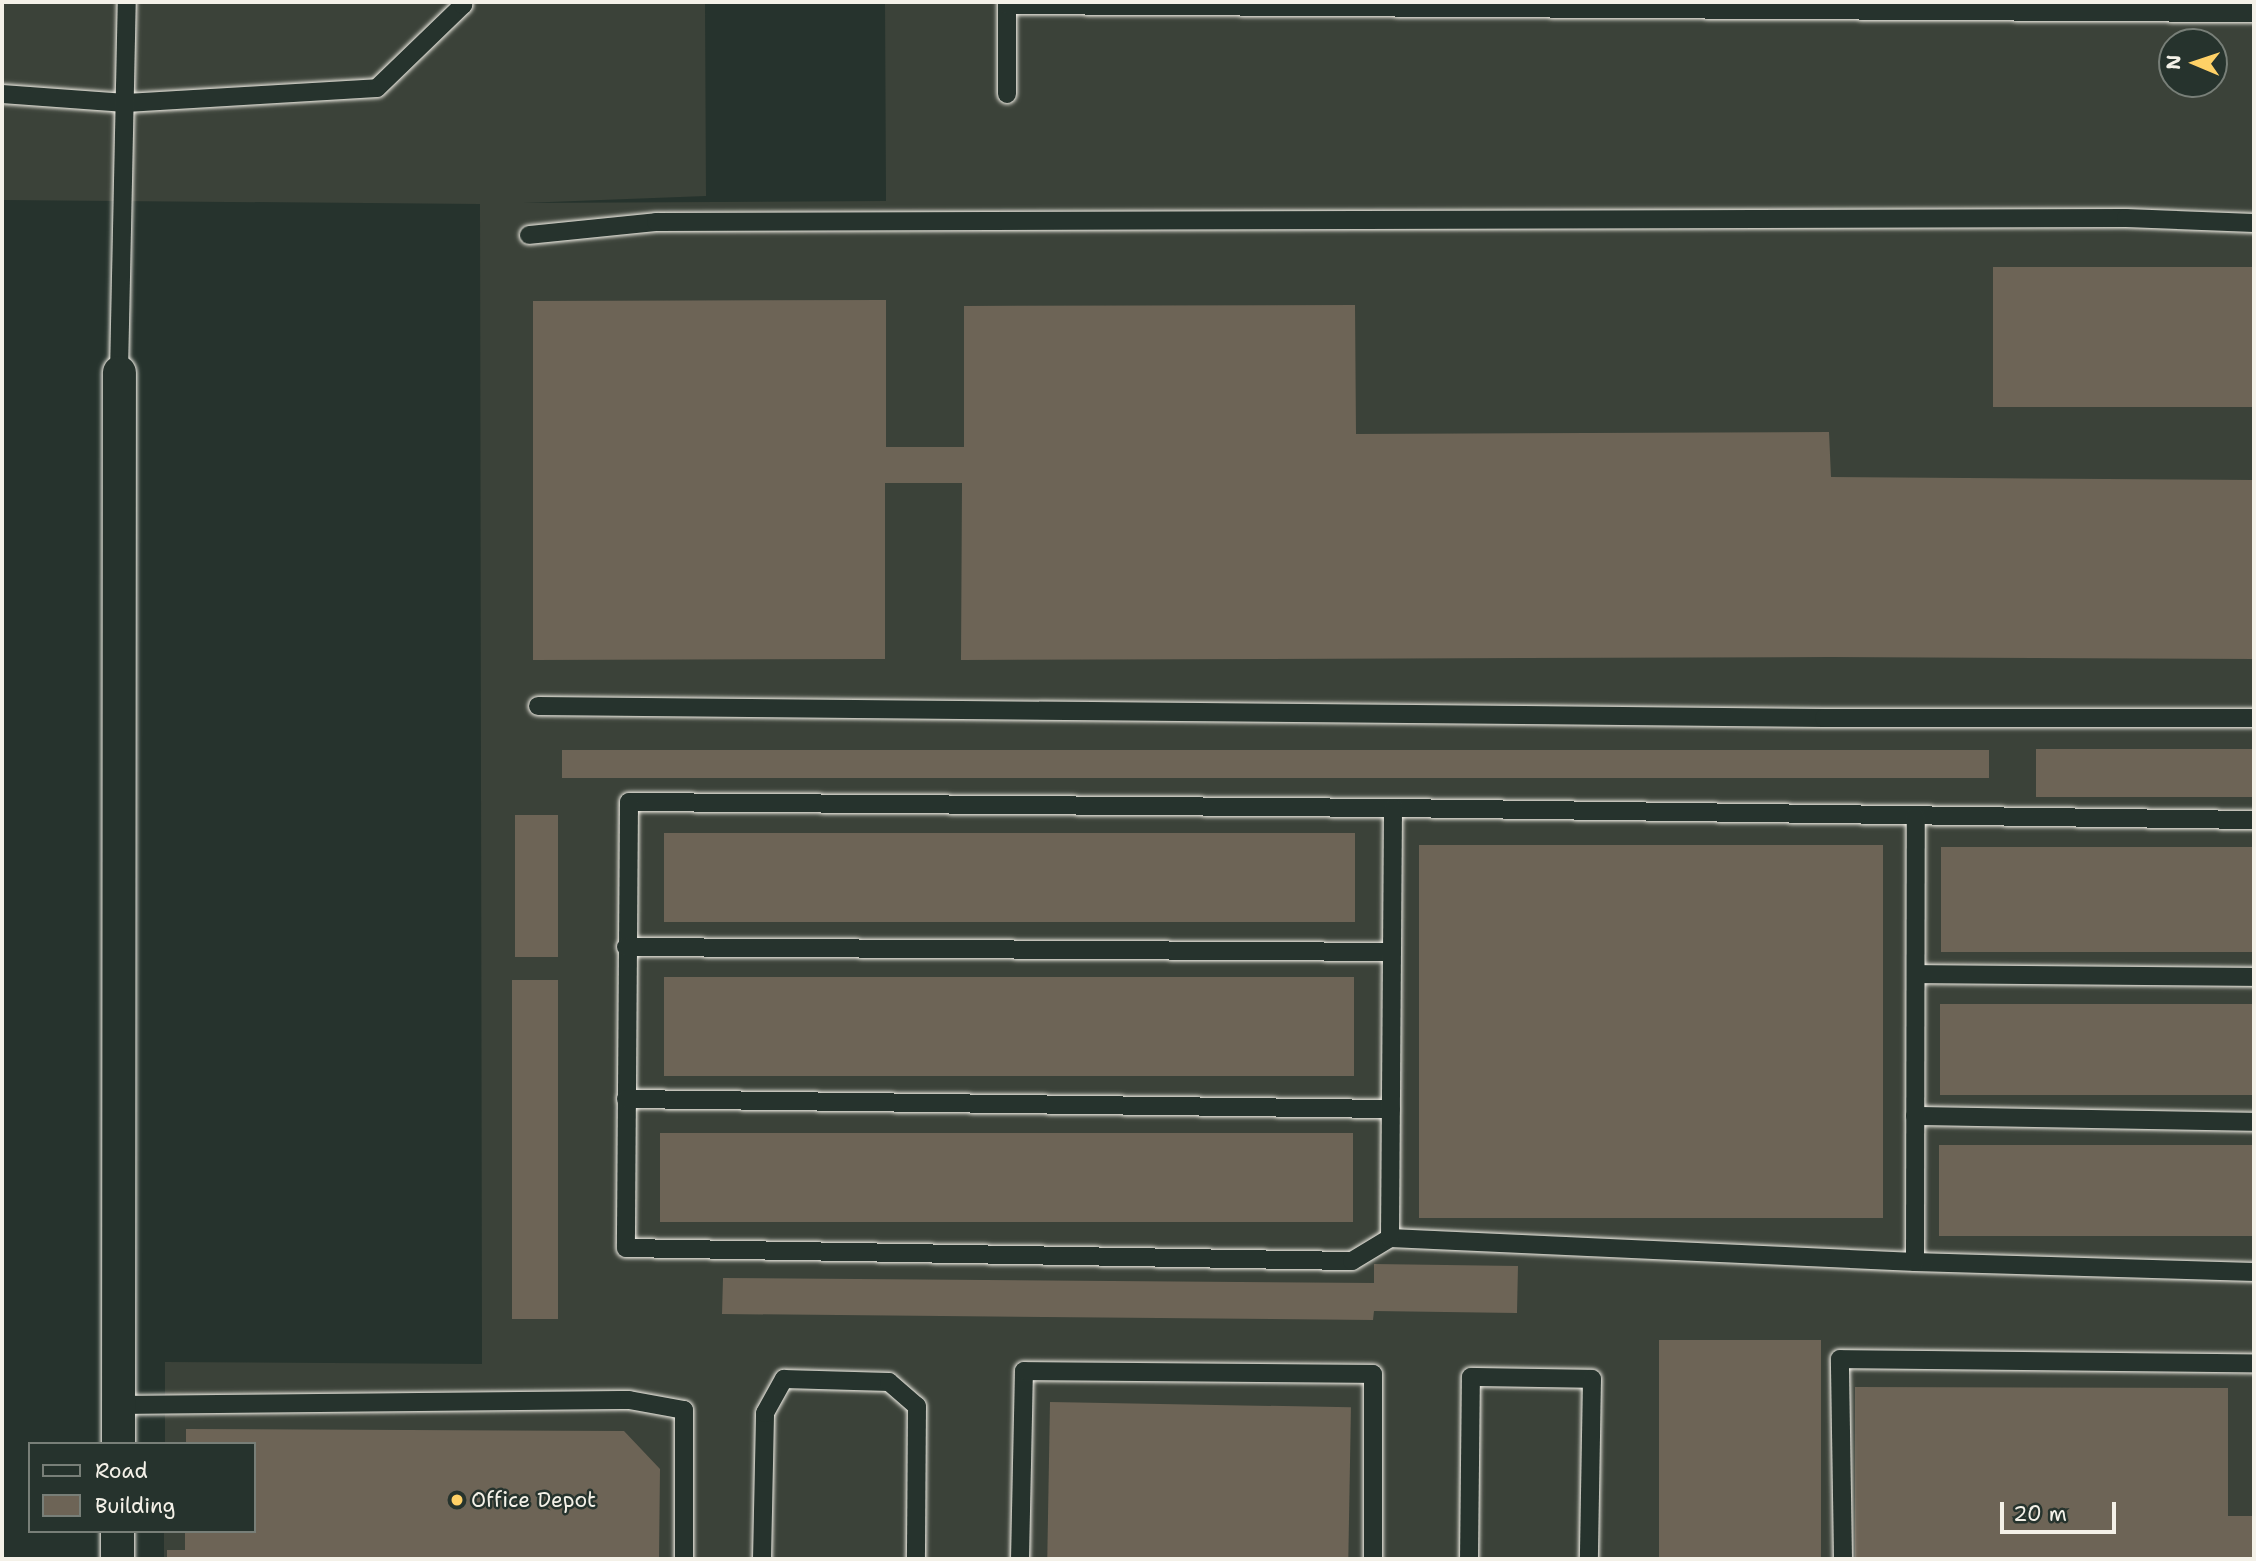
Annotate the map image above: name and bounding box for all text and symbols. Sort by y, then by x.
north arrow [2158,28,2228,98]
text: N [2161,54,2186,70]
legend [28,1442,256,1533]
text: Road [95,1457,148,1485]
place label: Office Depot [471,1487,596,1513]
scale bar [2004,1488,2120,1532]
text: Building [95,1492,175,1520]
marker: Office Depot [449,1492,465,1508]
text: 20 m [2013,1500,2067,1528]

